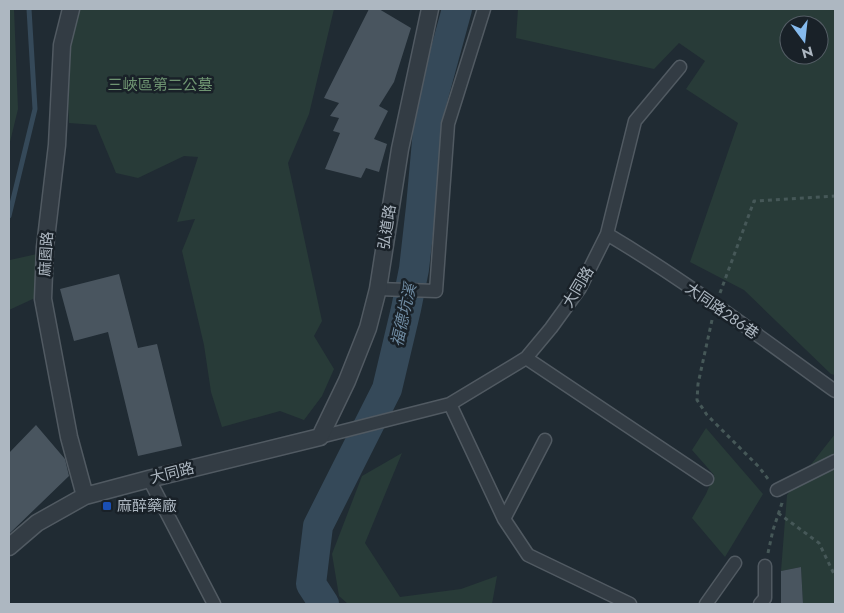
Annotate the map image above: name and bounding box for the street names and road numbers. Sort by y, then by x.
street label: 弘道路 [373,203,401,251]
street label: 麻園路 [33,231,59,277]
street label: 大同路 [557,262,599,312]
street label: 大同路286巷 [681,278,763,344]
street label: 大同路 [147,457,197,489]

